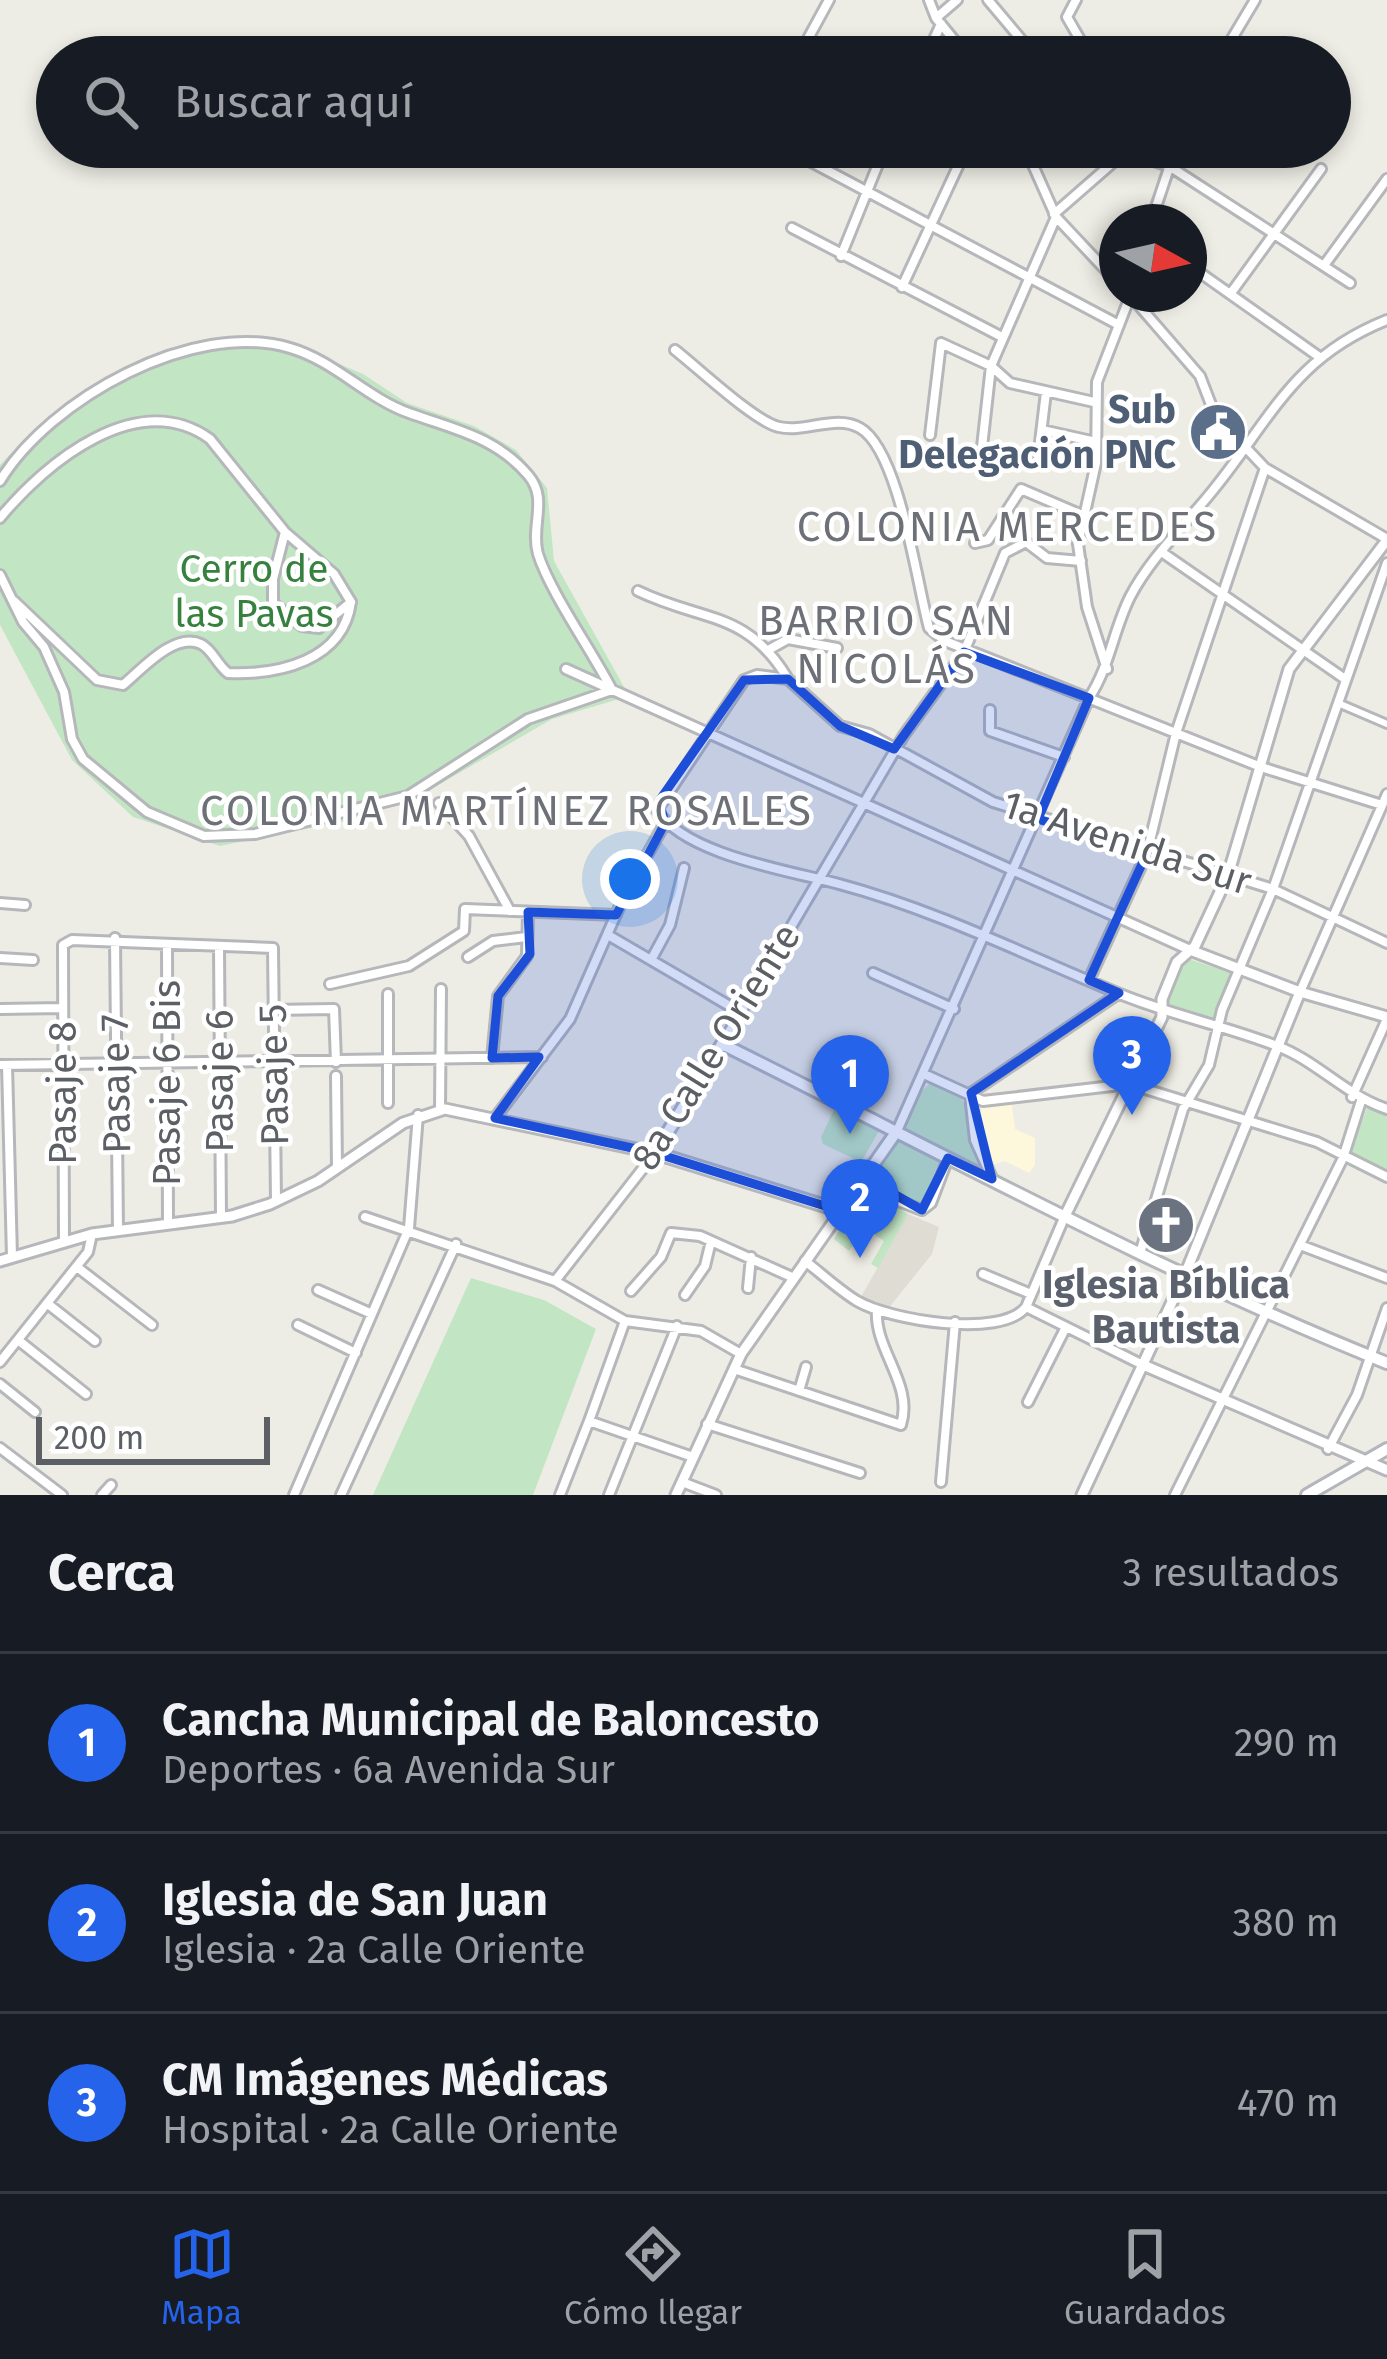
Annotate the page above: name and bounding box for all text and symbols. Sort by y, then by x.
search box [36,36,1351,168]
icon: search [78,69,144,135]
text: Buscar aquí [174,75,414,129]
north arrow [1099,204,1207,312]
place label: Sub Delegación PNC [898,387,1177,478]
public building icon: Sub Delegación PNC [1187,401,1249,463]
district label: COLONIA MERCEDES [797,502,1219,552]
park label: Cerro de las Pavas [174,546,334,637]
district label: BARRIO SAN NICOLÁS [758,596,1016,694]
street label: 1a Avenida Sur [997,781,1257,905]
district label: COLONIA MARTÍNEZ ROSALES [200,786,814,836]
your location [600,849,660,909]
street label: 8a Calle Oriente [622,915,810,1179]
street label: Pasaje 6 Bis [144,980,190,1186]
street label: Pasaje 5 [250,1004,298,1146]
street label: Pasaje 6 [197,1009,243,1153]
street label: Pasaje 7 [92,1014,140,1154]
pin: 3 [1093,1016,1171,1115]
street label: Pasaje 8 [40,1021,86,1165]
pin: 1 [811,1035,889,1134]
pin: 2 [821,1159,899,1258]
church icon: Iglesia Bíblica Bautista [1135,1194,1197,1256]
place label: Iglesia Bíblica Bautista [1042,1262,1290,1353]
scale bar [36,1411,270,1464]
text: 200 m [54,1418,144,1458]
text: Cerca [48,1542,175,1604]
text: 3 resultados [1122,1550,1339,1596]
text: Cancha Municipal de Baloncesto [162,1693,820,1747]
text: 1 [78,1720,96,1766]
text: 290 m [1234,1720,1339,1766]
text: Deportes · 6a Avenida Sur [162,1747,615,1793]
text: Iglesia de San Juan [162,1873,548,1927]
text: 2 [77,1900,97,1946]
text: 380 m [1233,1900,1339,1946]
text: Iglesia · 2a Calle Oriente [162,1927,586,1973]
text: CM Imágenes Médicas [162,2053,608,2107]
text: 3 [77,2080,97,2126]
text: 470 m [1237,2080,1339,2126]
text: Hospital · 2a Calle Oriente [162,2107,619,2153]
tab: Mapa [161,2221,242,2333]
tab: Cómo llegar [564,2221,742,2333]
tab: Guardados [1064,2221,1226,2333]

